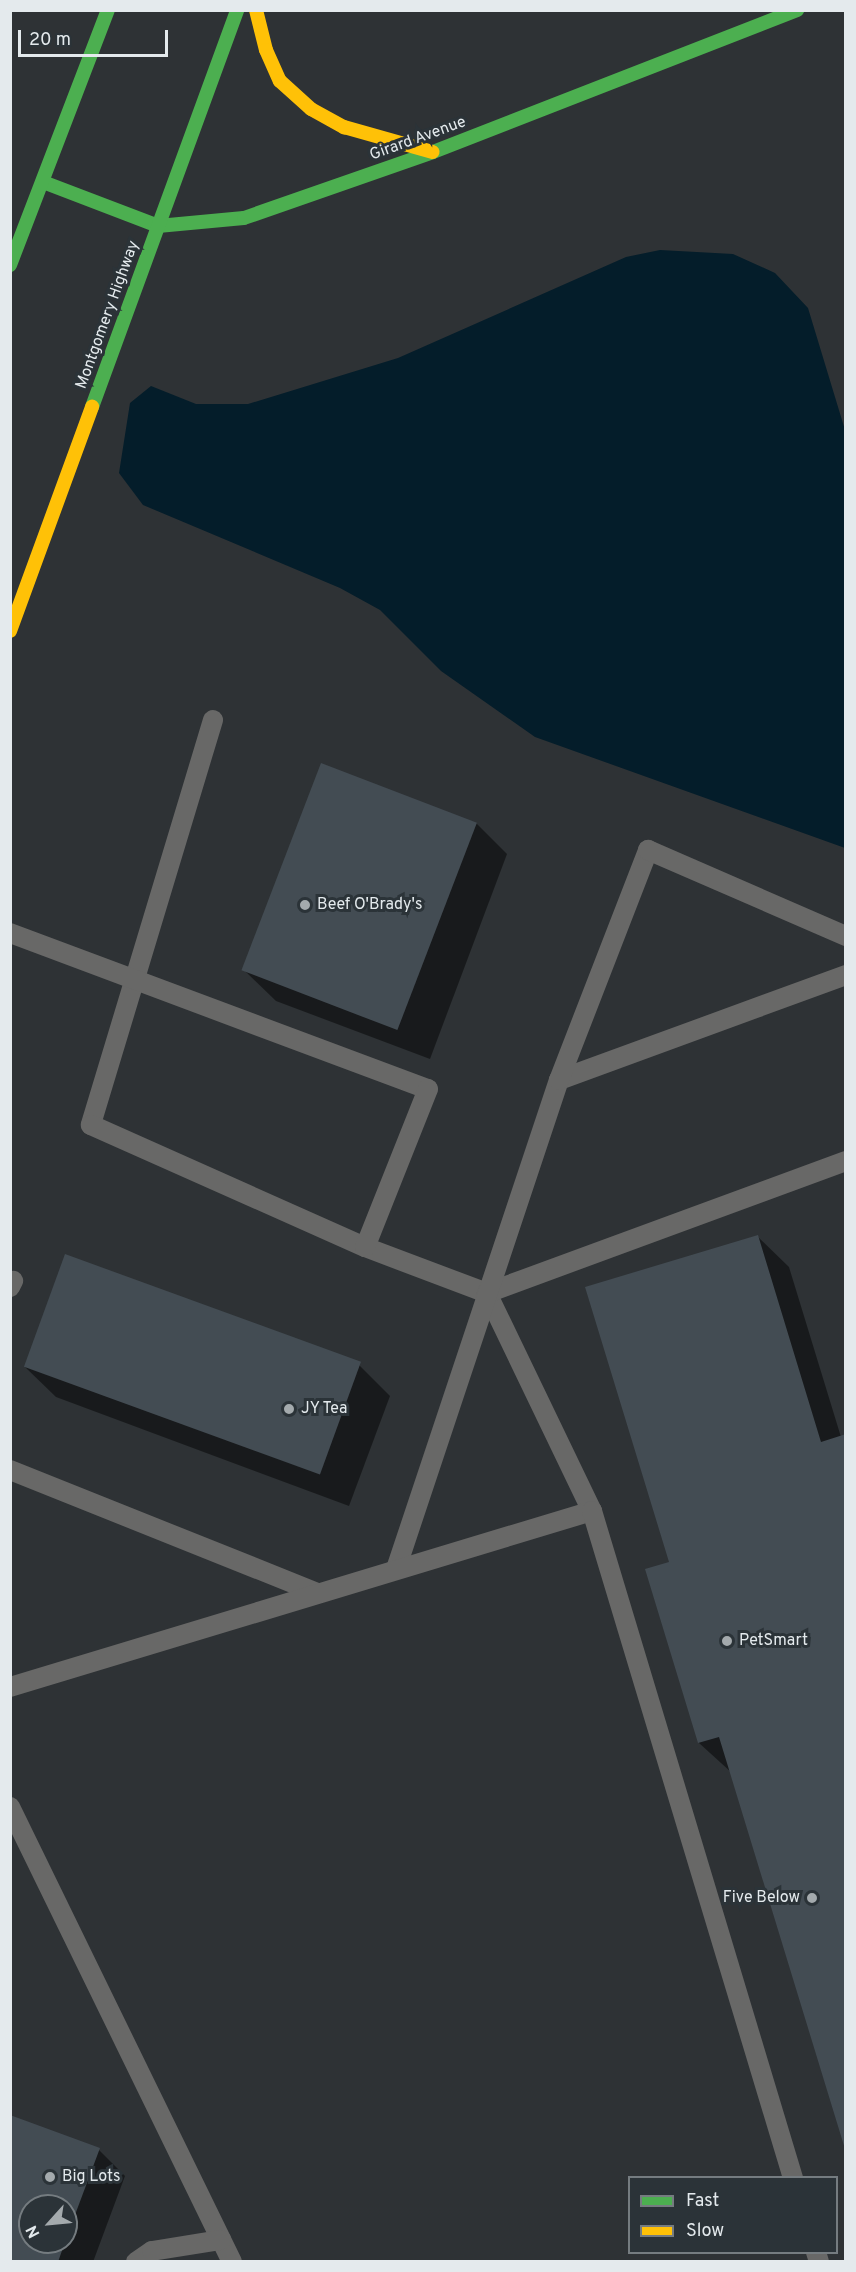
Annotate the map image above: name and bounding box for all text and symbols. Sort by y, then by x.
scale bar [21,18,171,56]
text: 20 m [29,29,71,52]
street label: Girard Avenue [367,113,469,165]
street label: Montgomery Highway [72,238,144,392]
place label: Beef O'Brady's [317,895,422,915]
marker: Beef O'Brady's [298,898,312,912]
place label: JY Tea [301,1399,349,1419]
marker: JY Tea [282,1402,296,1416]
place label: PetSmart [739,1631,808,1651]
marker: PetSmart [720,1634,734,1648]
place label: Five Below [723,1888,800,1908]
marker: Five Below [805,1891,819,1905]
place label: Big Lots [62,2167,120,2187]
marker: Big Lots [43,2170,57,2184]
legend [628,2176,838,2254]
text: Fast [686,2190,719,2213]
north arrow [18,2194,78,2254]
text: Slow [686,2220,724,2243]
text: N [22,2222,45,2241]

